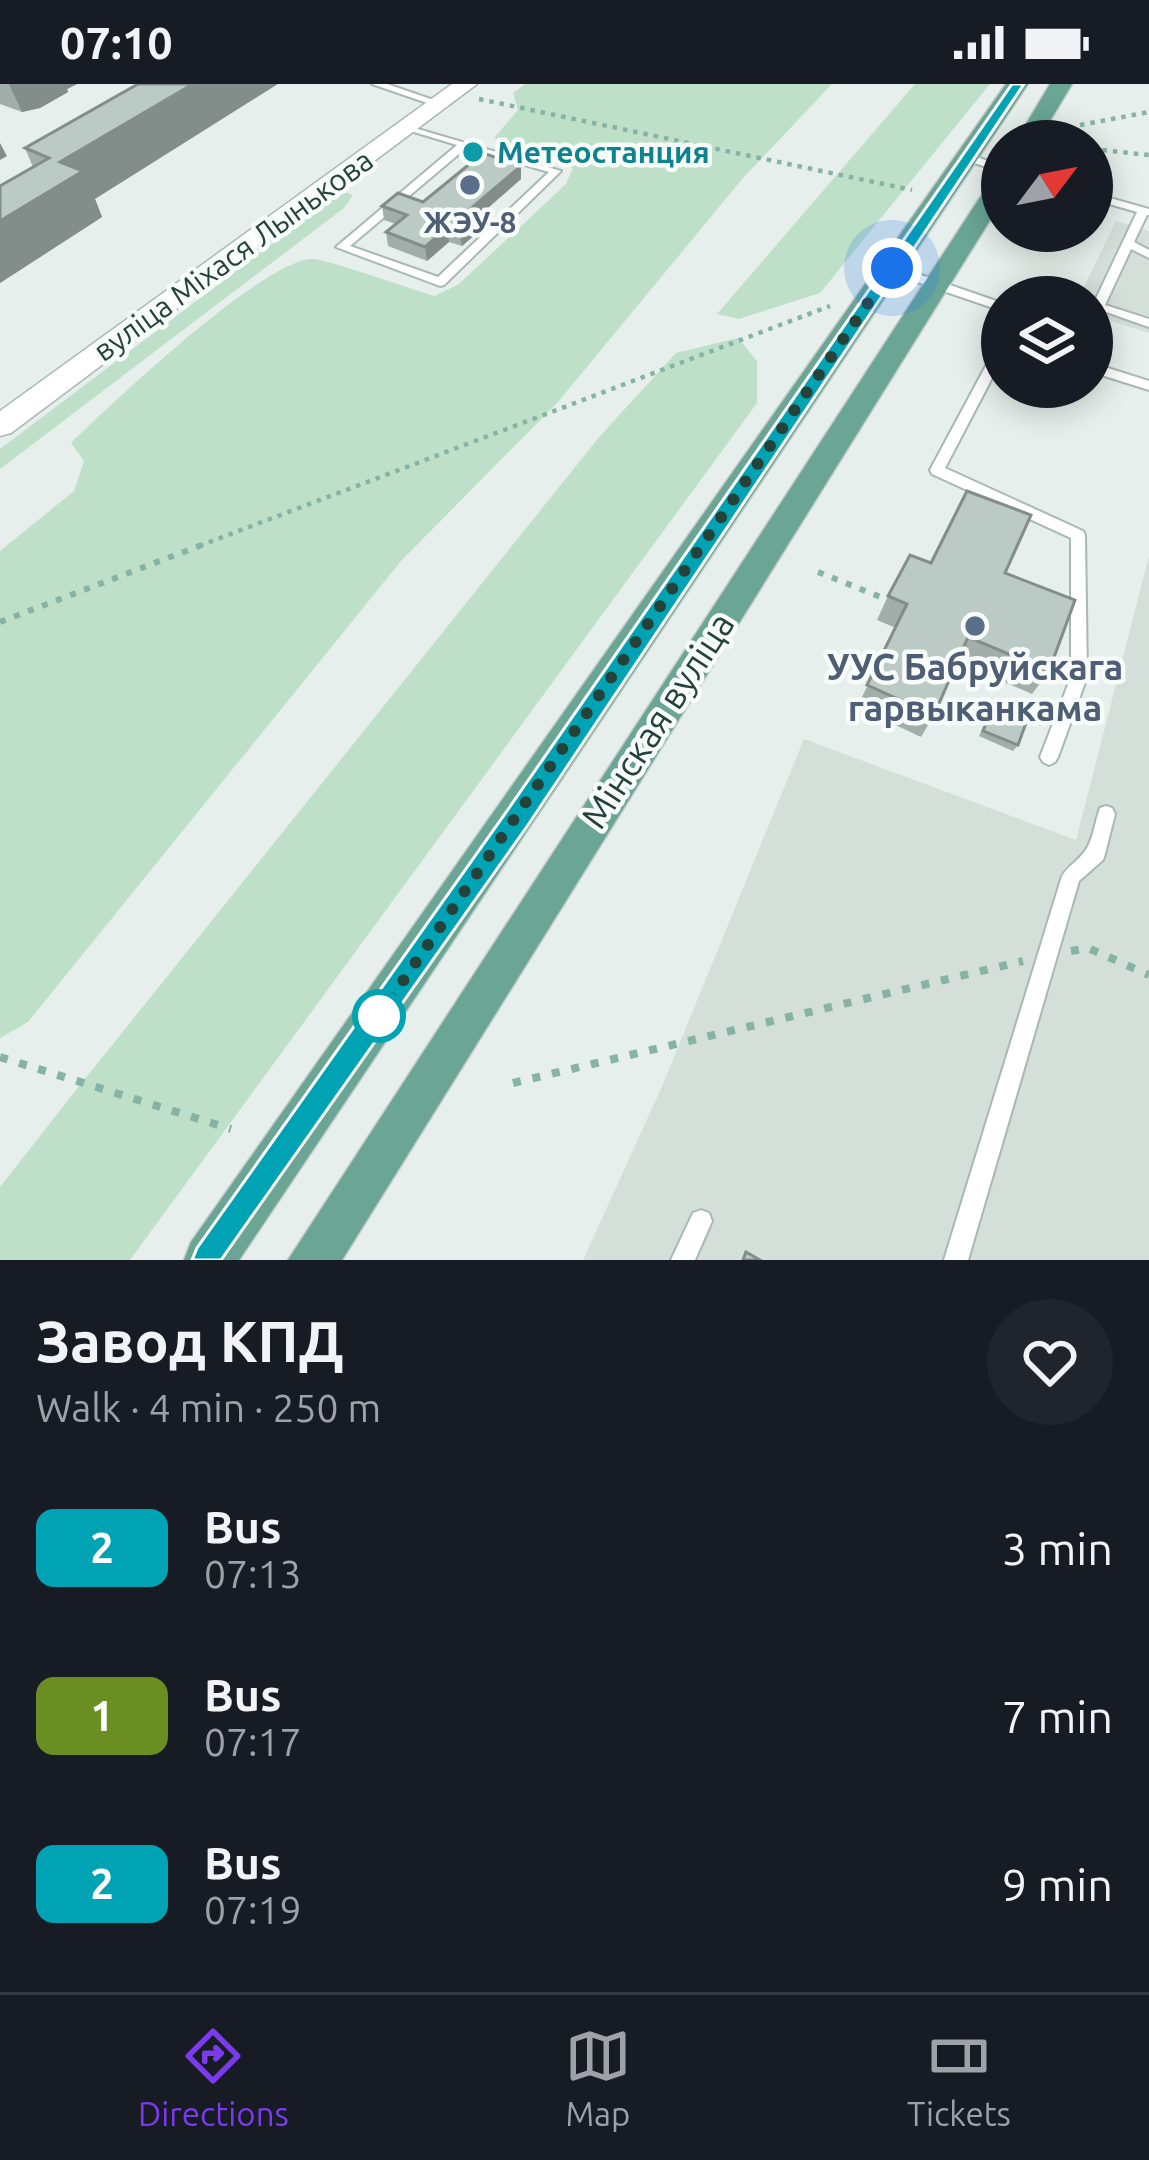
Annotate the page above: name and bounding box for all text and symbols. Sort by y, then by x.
text: 07:10 [60,17,173,68]
north arrow [981,120,1113,252]
map controls [981,120,1113,408]
place label: Метеостанция [497,135,710,169]
marker: Метеостанция [460,139,486,165]
street label: вуліца Міхася Лынькова [87,142,379,368]
marker: ЖЭУ-8 [457,172,483,198]
place label: ЖЭУ-8 [424,205,516,239]
your location [862,238,922,298]
button: layers [981,276,1113,408]
street label: Мінская вуліца [572,605,742,835]
marker: УУС Бабруйскага гарвыканкама [962,613,988,639]
place label: УУС Бабруйскага гарвыканкама [827,646,1123,728]
unlabelled marker [354,991,404,1041]
button: heart [987,1299,1113,1425]
text: Завод КПД [36,1309,344,1373]
text: Walk · 4 min · 250 m [36,1386,381,1429]
text: Bus [204,1501,281,1552]
text: 3 min [1002,1523,1113,1574]
text: 2 [90,1524,114,1571]
text: 07:13 [204,1552,302,1595]
text: Bus [204,1669,281,1720]
text: 7 min [1002,1691,1113,1742]
text: 1 [90,1692,114,1739]
text: 07:17 [204,1720,302,1763]
text: Bus [204,1837,281,1888]
text: 9 min [1002,1859,1113,1910]
text: 2 [90,1860,114,1907]
text: 07:19 [204,1888,302,1931]
tab: Directions [138,2023,289,2132]
tab: Map [565,2023,631,2132]
tab: Tickets [907,2023,1011,2132]

